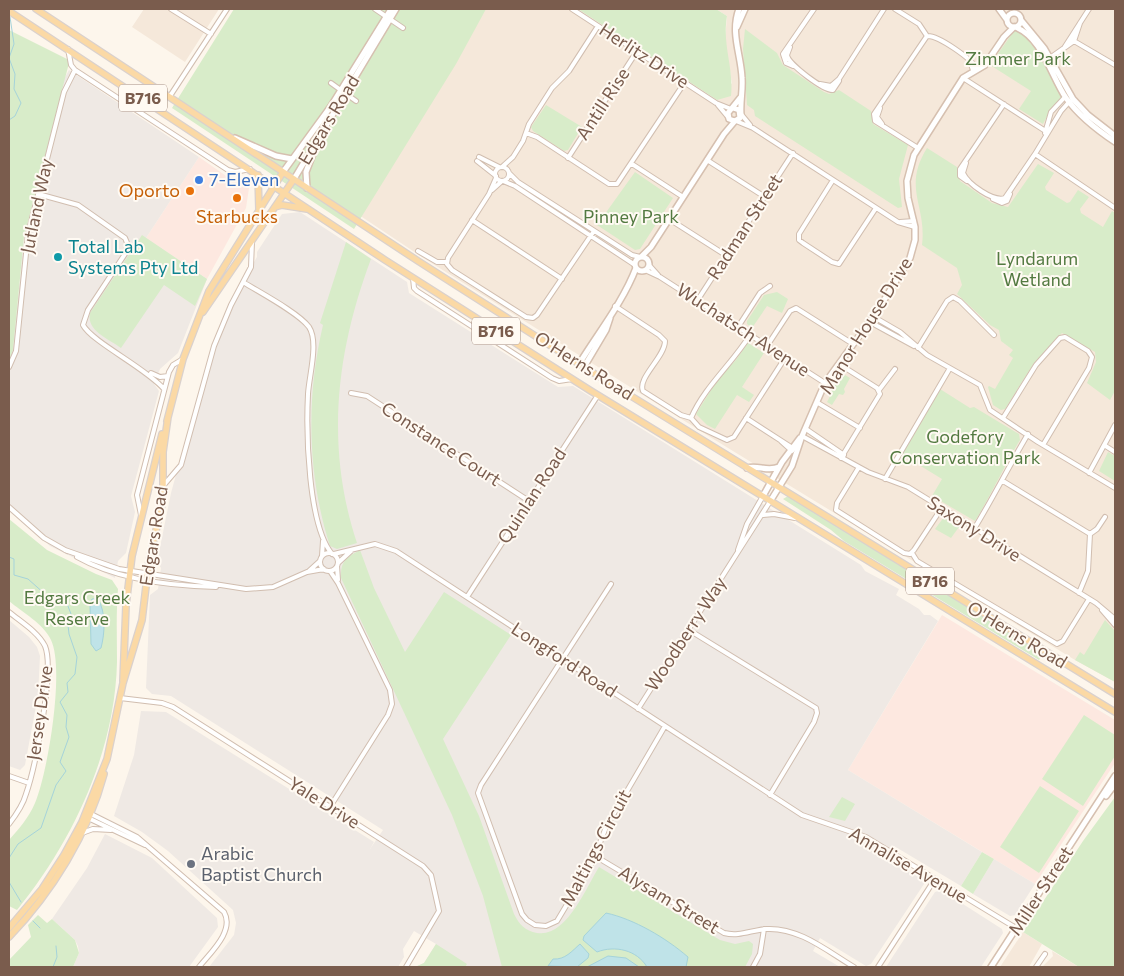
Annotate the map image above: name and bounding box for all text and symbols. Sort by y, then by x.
street label: Herlitz Drive [596,18,694,92]
park label: Zimmer Park [965,47,1071,69]
street label: Antill Rise [571,63,634,144]
street label: Edgars Road [293,71,363,168]
road number: B716 [119,85,167,112]
street label: Jutland Way [15,156,57,255]
place label: 7-Eleven [209,168,279,190]
street label: Radman Street [702,169,786,283]
marker: 7-Eleven [193,174,205,186]
place label: Oporto [119,179,180,201]
marker: Oporto [184,185,196,197]
marker: Starbucks [231,192,243,204]
place label: Starbucks [196,205,278,227]
park label: Pinney Park [583,205,679,227]
place label: Total Lab Systems Pty Ltd [68,235,198,278]
park label: Lyndarum Wetland [996,247,1078,290]
marker: Total Lab Systems Pty Ltd [52,251,64,263]
street label: Manor House Drive [814,253,916,398]
street label: Wuchatsch Avenue [673,278,814,380]
road number: B716 [472,318,520,344]
street label: O'Herns Road [531,326,638,404]
street label: Constance Court [378,396,505,490]
park label: Godefory Conservation Park [890,425,1041,468]
street label: Quinlan Road [492,444,570,547]
street label: Edgars Road [134,484,172,587]
street label: Saxony Drive [924,491,1025,566]
road number: B716 [906,568,954,594]
street label: Woodberry Way [640,572,730,695]
park label: Edgars Creek Reserve [24,586,131,629]
street label: O'Herns Road [964,596,1071,673]
street label: Longford Road [508,617,621,701]
street label: Jersey Drive [21,664,57,762]
street label: Yale Drive [285,772,364,833]
street label: Maltings Circuit [555,785,635,910]
street label: Annalise Avenue [845,821,972,907]
place label: Arabic Baptist Church [201,842,322,885]
street label: Miller Street [1003,842,1077,939]
marker: Arabic Baptist Church [185,858,197,870]
street label: Alysam Street [615,860,724,938]

